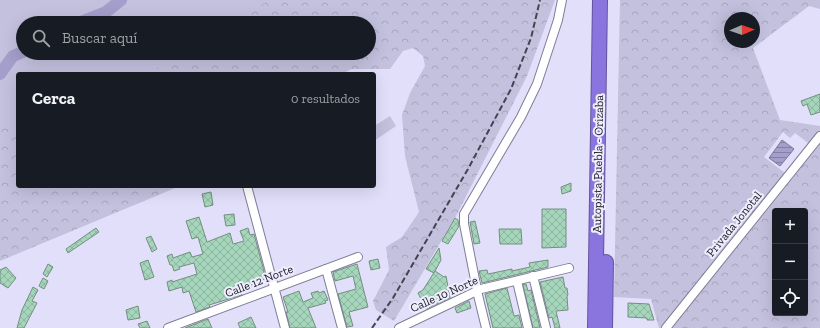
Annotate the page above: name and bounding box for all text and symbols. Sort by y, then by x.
north arrow [724,12,760,48]
search box [16,16,376,60]
icon: search [30,27,52,49]
text: Buscar aquí [62,29,138,47]
text: Cerca [32,88,75,108]
text: 0 resultados [291,91,360,106]
street label: Autopista Puebla - Orizaba [590,95,606,233]
street label: Privada Jonotal [703,189,765,259]
map controls [772,208,808,316]
button: + [772,208,808,244]
button: − [772,244,808,280]
street label: Calle 12 Norte [223,261,295,300]
street label: Calle 10 Norte [408,273,480,315]
button: locate [772,280,808,316]

